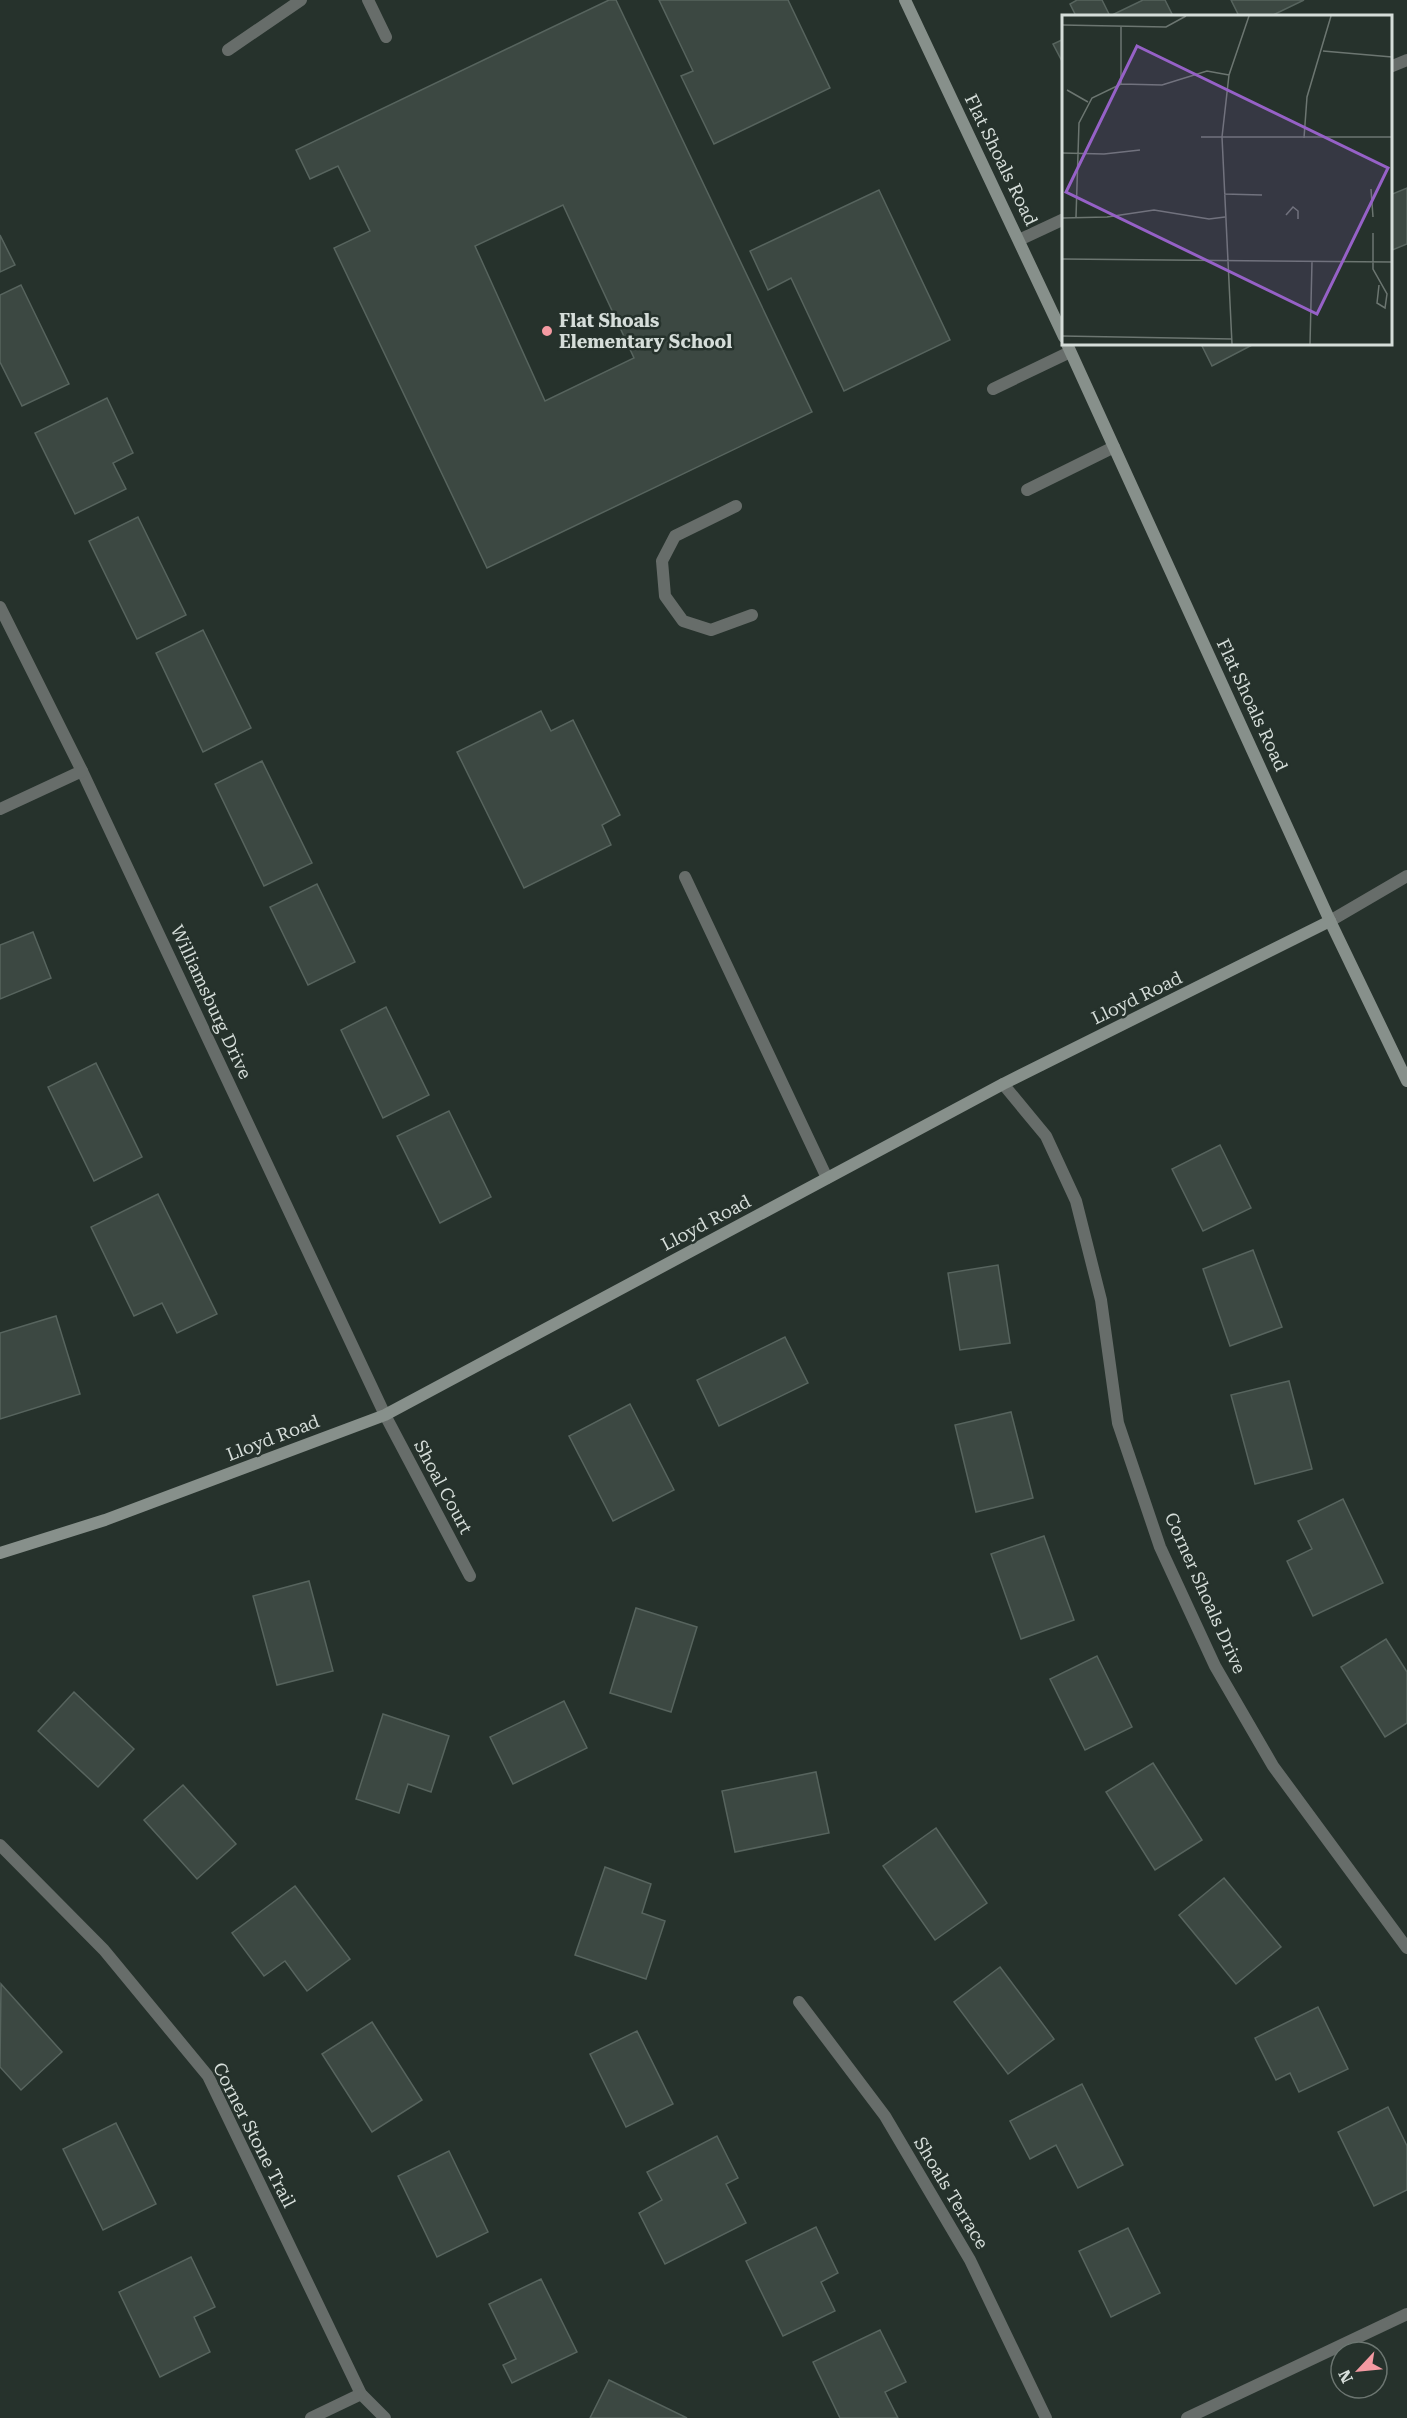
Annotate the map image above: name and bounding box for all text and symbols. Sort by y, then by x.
inset map [1062,15,1392,345]
street label: Flat Shoals Road [961,91,1043,229]
place label: Flat Shoals Elementary School [559,310,732,352]
marker: Flat Shoals Elementary School [540,324,554,338]
street label: Flat Shoals Road [1213,635,1292,775]
street label: Williamsburg Drive [167,922,256,1082]
street label: Lloyd Road [1088,966,1186,1028]
street label: Lloyd Road [658,1190,754,1255]
street label: Lloyd Road [223,1410,323,1465]
street label: Shoal Court [410,1436,477,1538]
street label: Corner Shoals Drive [1160,1509,1250,1677]
street label: Corner Stone Trail [209,2059,300,2211]
street label: Shoals Terrace [910,2133,993,2253]
north arrow [1329,2340,1389,2400]
text: N [1335,2367,1357,2386]

